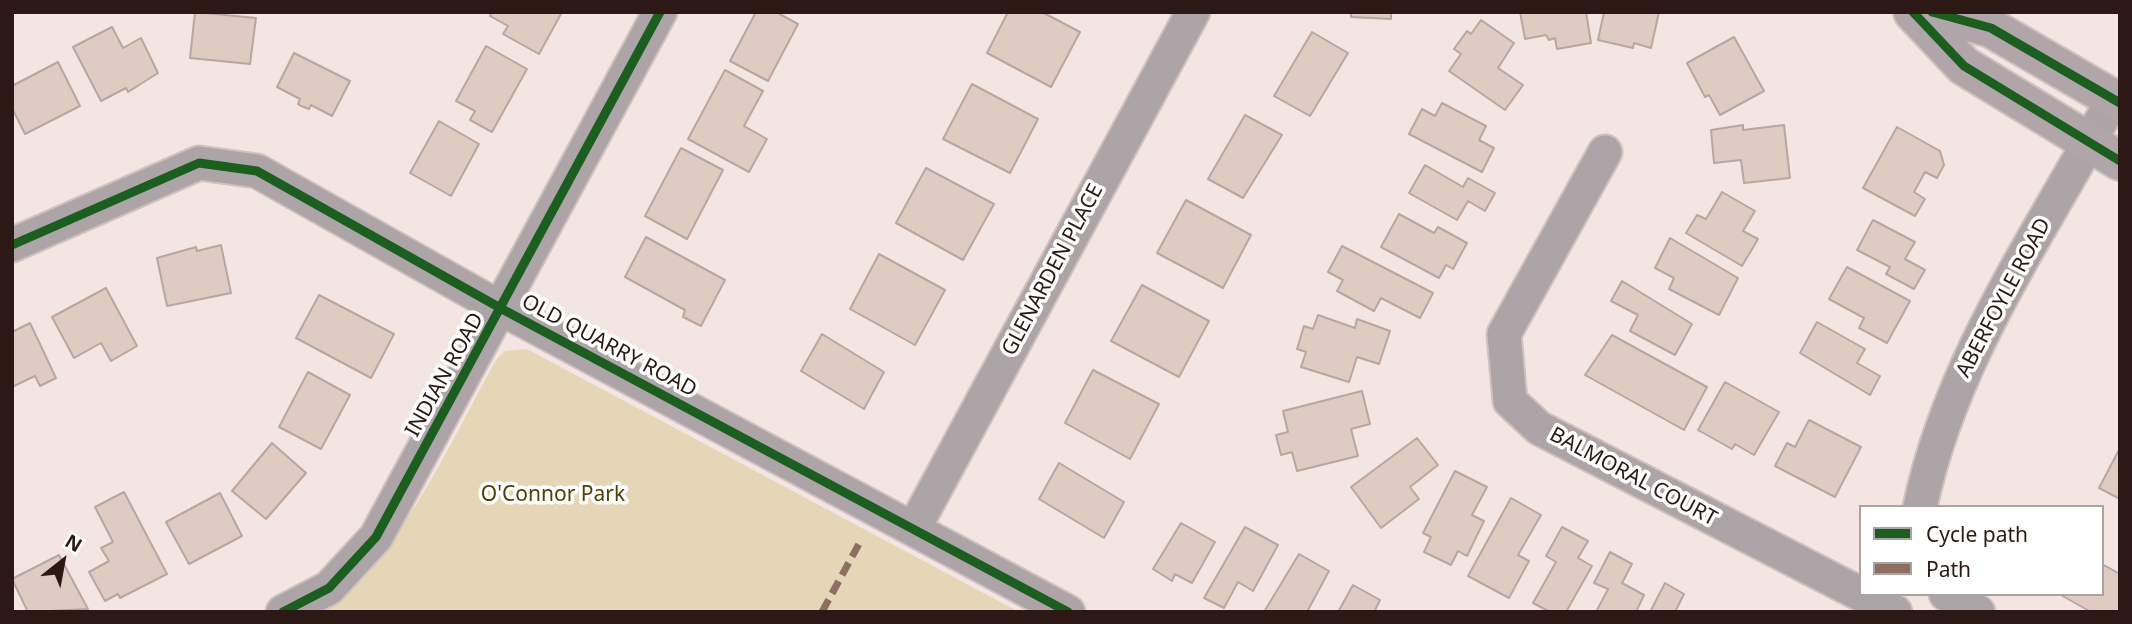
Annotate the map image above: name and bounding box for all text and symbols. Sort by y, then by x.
street label: GLENARDEN PLACE [997,180,1109,360]
street label: ABERFOYLE ROAD [1951,214,2057,382]
street label: OLD QUARRY ROAD [517,289,701,403]
street label: INDIAN ROAD [400,308,490,442]
street label: BALMORAL COURT [1545,422,1721,532]
park label: O'Connor Park [481,482,625,508]
legend [1859,505,2104,596]
text: Cycle path [1926,520,2028,548]
north arrow [28,526,98,596]
text: N [60,528,87,558]
text: Path [1926,555,1971,583]

